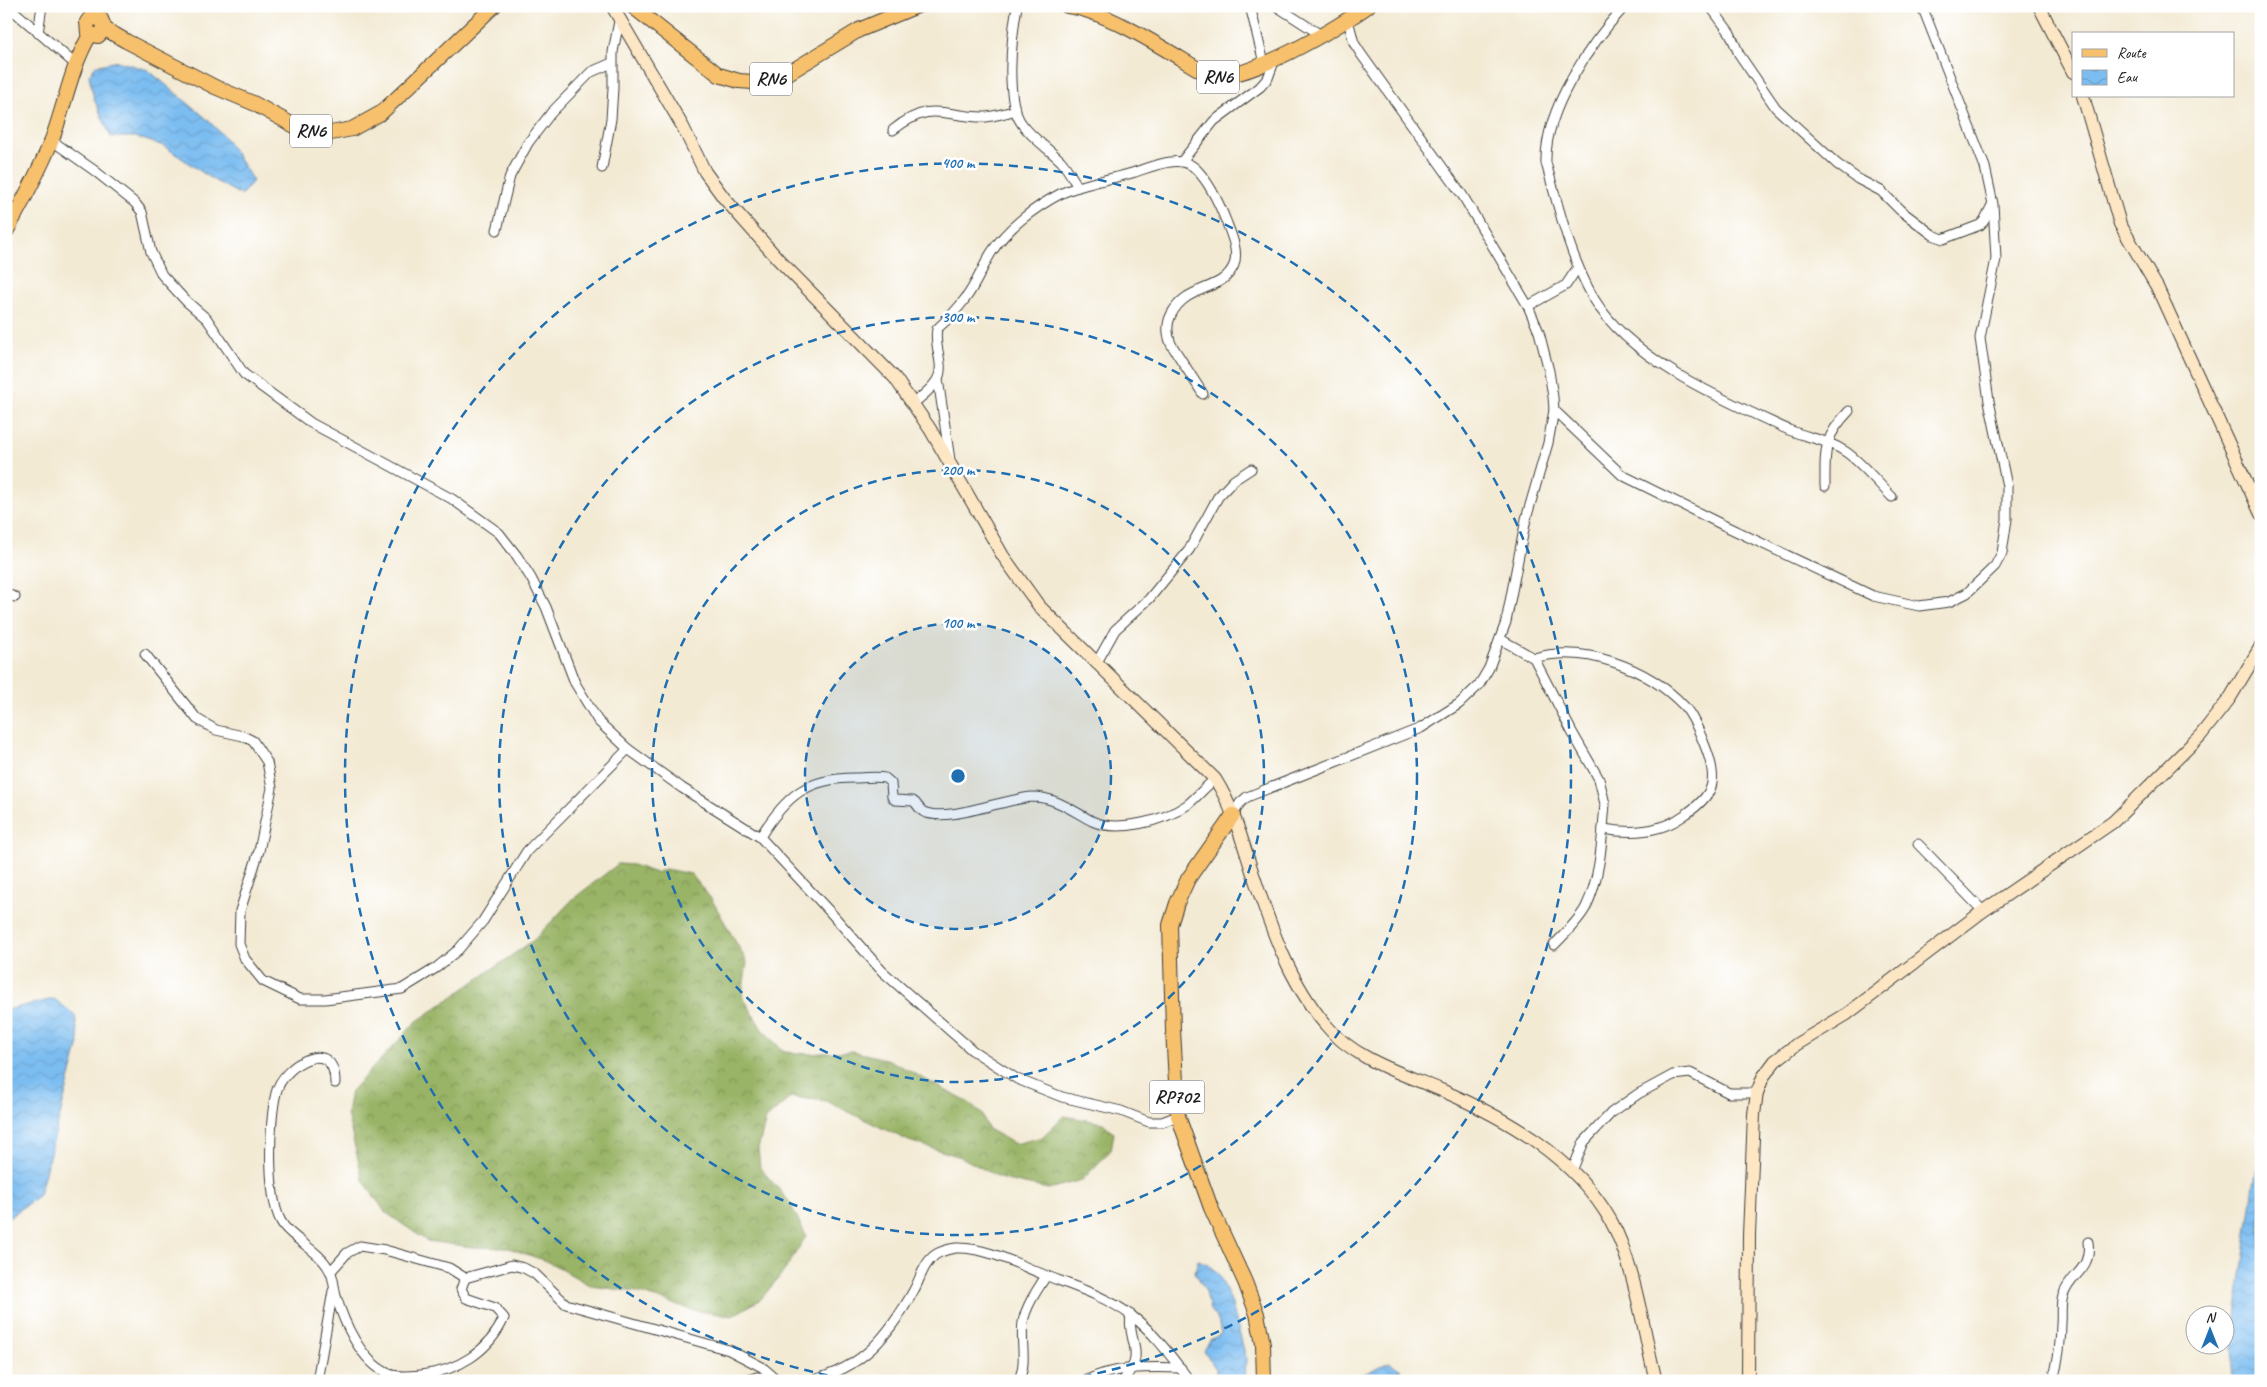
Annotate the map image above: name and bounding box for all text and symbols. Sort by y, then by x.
legend [2072,32,2234,98]
text: Route [2117,44,2147,63]
road number: RN6 [1197,61,1239,94]
road number: RN6 [750,62,792,96]
text: Eau [2117,68,2138,87]
road number: RN6 [290,114,332,148]
text: 400 m [942,154,976,173]
text: 300 m [942,308,976,327]
text: 200 m [942,461,976,480]
text: 100 m [942,614,976,633]
centre of rings [949,767,967,785]
road number: RP702 [1150,1080,1204,1114]
north arrow [2184,1304,2234,1354]
text: N [2206,1309,2217,1326]

